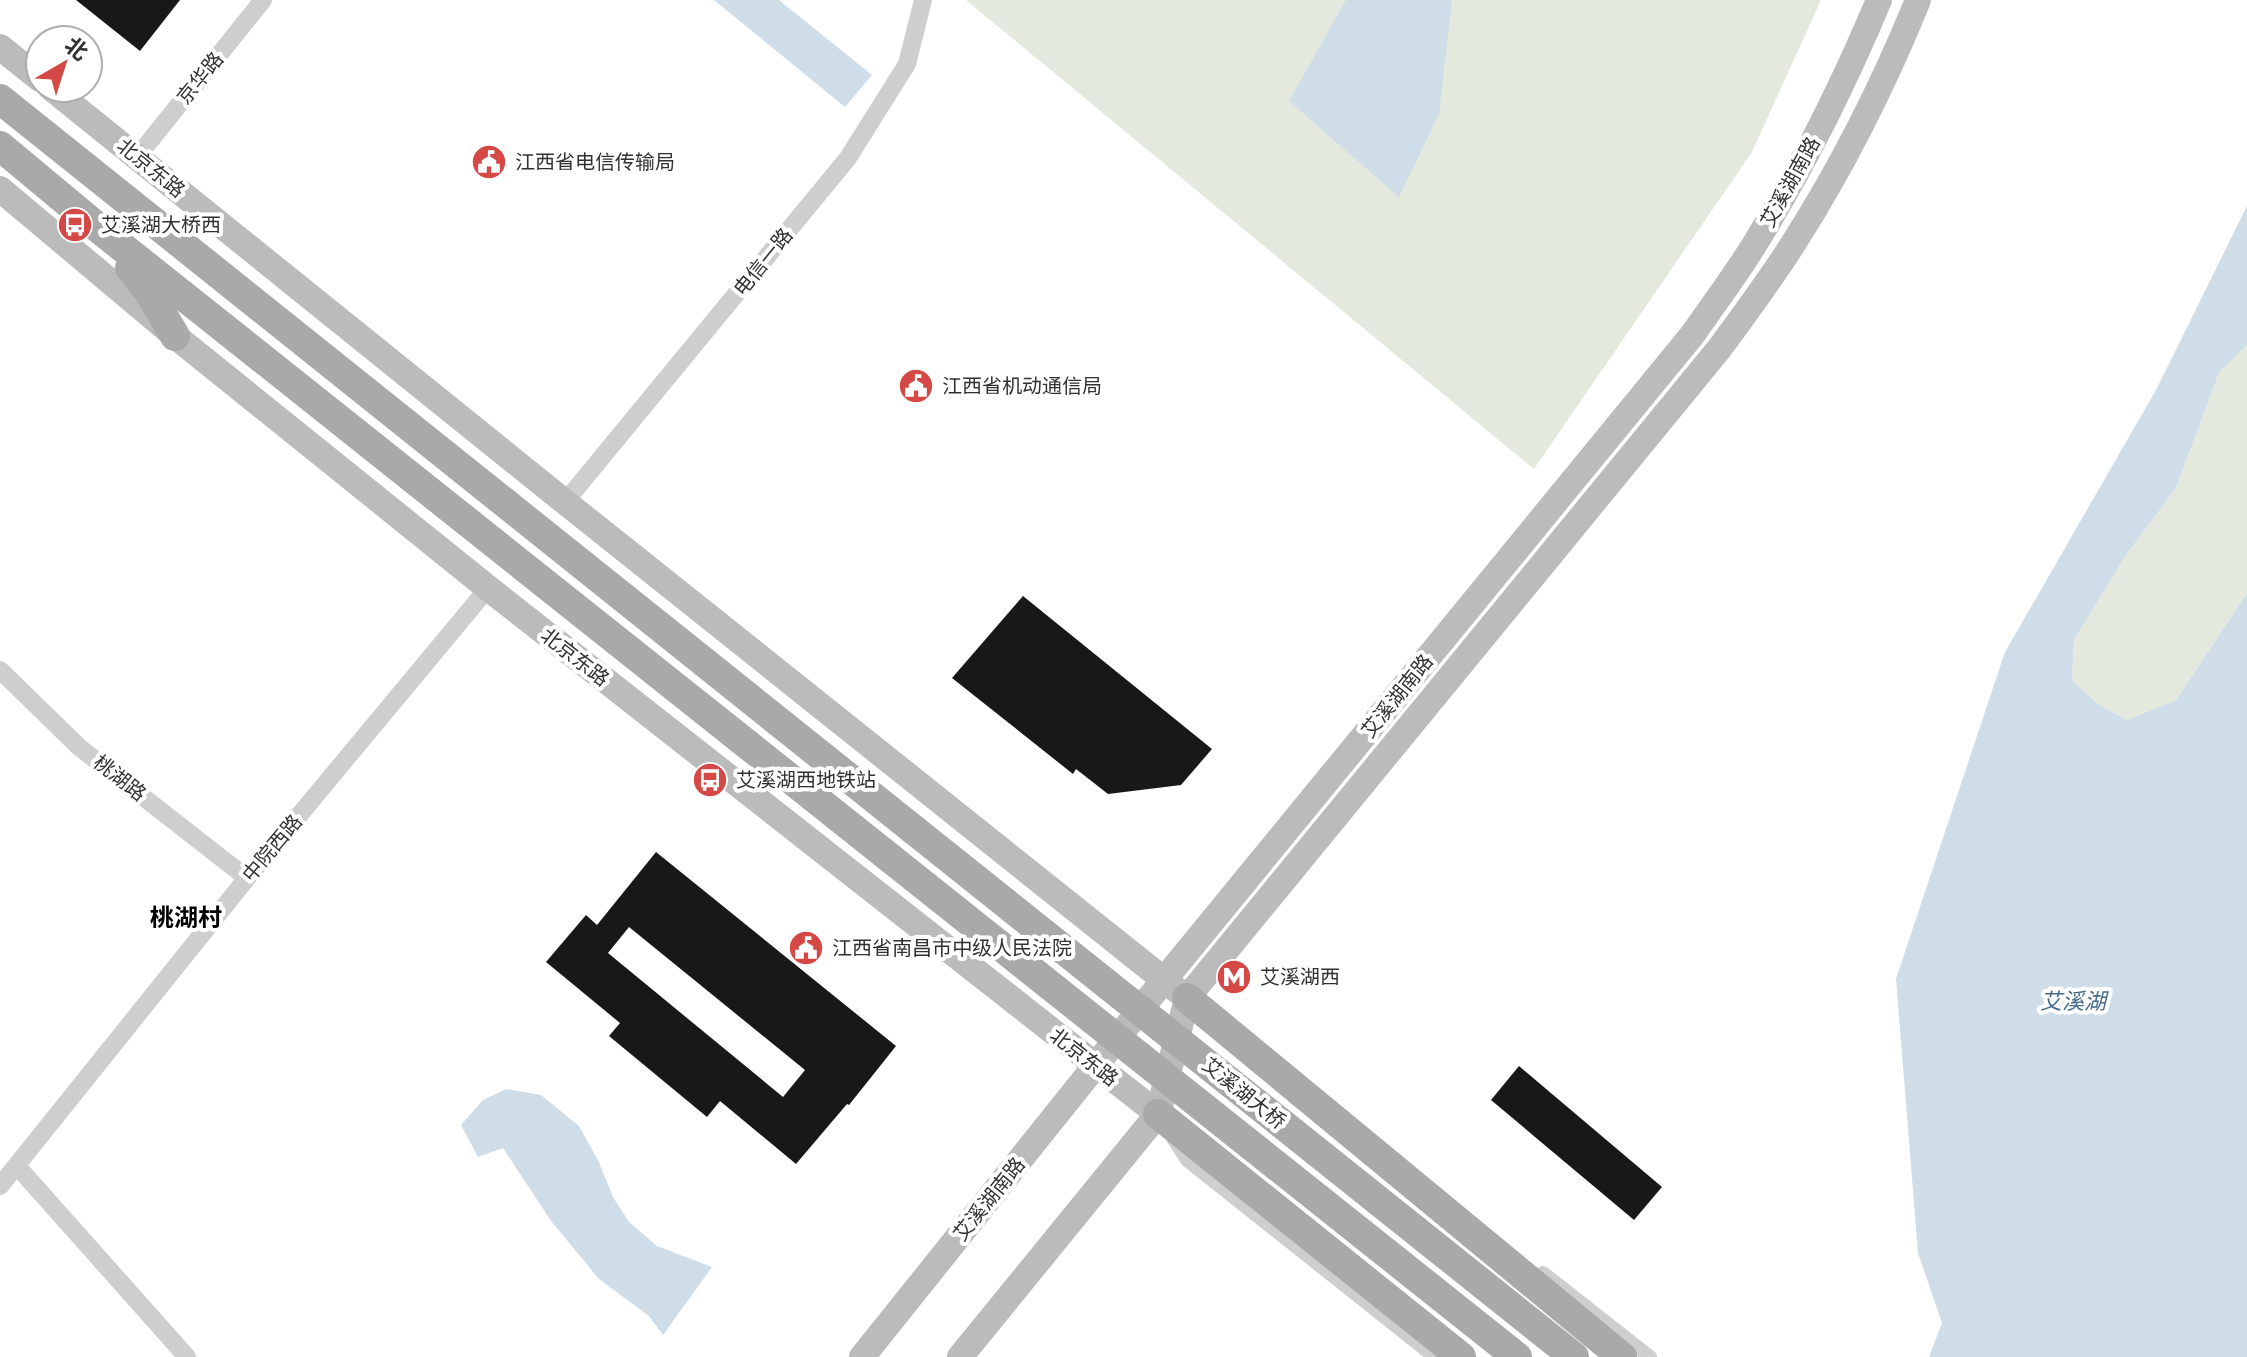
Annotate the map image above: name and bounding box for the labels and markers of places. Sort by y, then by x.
public building icon: 江西省电信传输局 [470,143,508,181]
place label: 江西省电信传输局 [515,150,675,174]
bus stop icon: 艾溪湖大桥西 [56,206,94,244]
place label: 艾溪湖大桥西 [101,213,221,237]
public building icon: 江西省机动通信局 [897,367,935,405]
place label: 江西省机动通信局 [942,374,1102,398]
bus stop icon: 艾溪湖西地铁站 [691,761,729,799]
place label: 艾溪湖西地铁站 [736,768,876,792]
public building icon: 江西省南昌市中级人民法院 [787,929,825,967]
place label: 江西省南昌市中级人民法院 [832,936,1072,960]
metro station icon: 艾溪湖西 [1215,958,1253,996]
place label: 艾溪湖西 [1260,965,1340,989]

